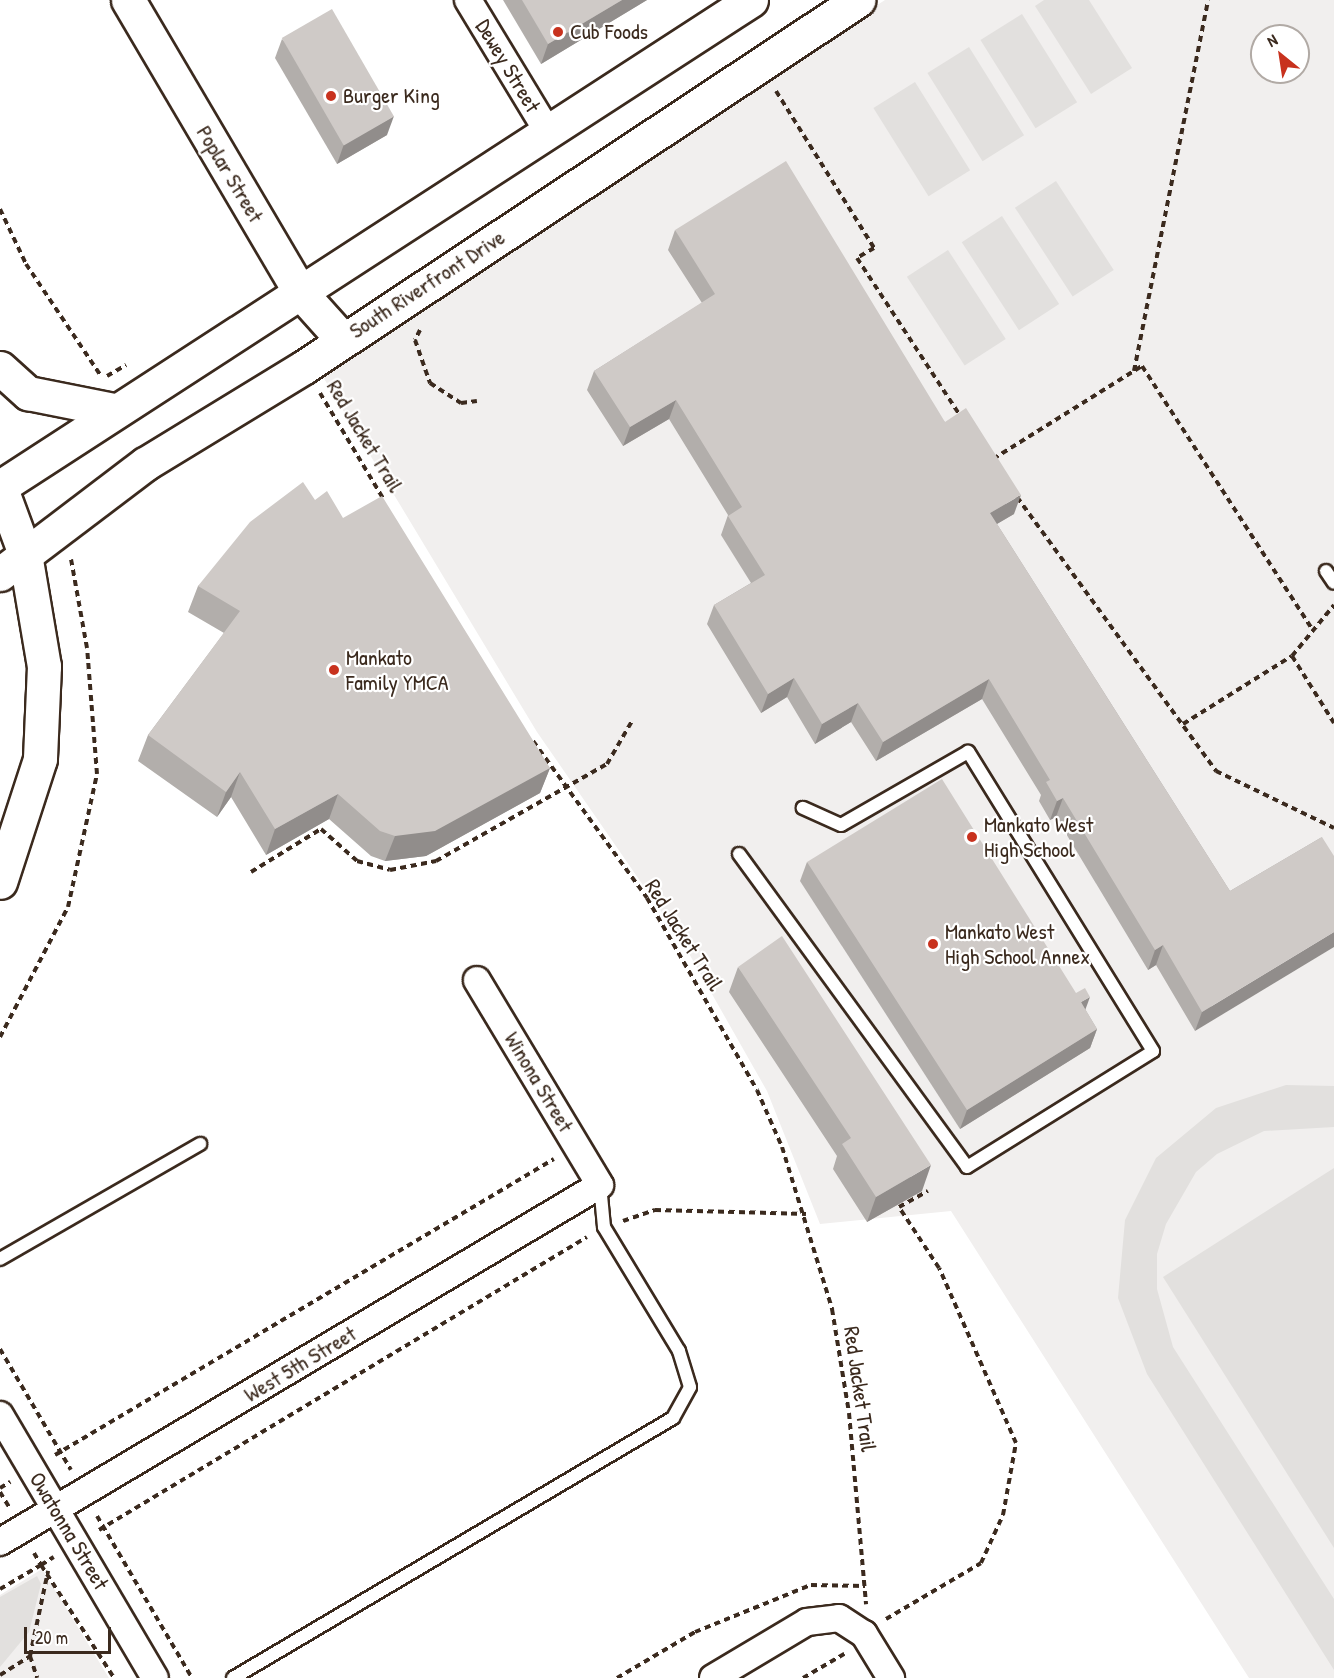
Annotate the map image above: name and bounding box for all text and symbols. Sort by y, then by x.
street label: Dewey Street [470,15,546,117]
place label: Cub Foods [570,19,648,45]
north arrow [1250,24,1310,84]
marker: Cub Foods [551,25,565,39]
text: N [1263,28,1281,52]
place label: Burger King [343,83,440,109]
marker: Burger King [324,89,338,103]
street label: Poplar Street [191,121,269,227]
street label: South Riverfront Drive [344,224,510,344]
street label: Red Jacket Trail [321,375,409,497]
place label: Mankato Family YMCA [346,644,449,696]
marker: Mankato Family YMCA [327,663,341,677]
place label: Mankato West High School [984,811,1093,862]
marker: Mankato West High School [965,830,979,844]
street label: Red Jacket Trail [639,874,729,996]
place label: Mankato West High School Annex [945,918,1090,969]
marker: Mankato West High School Annex [926,937,940,951]
street label: Winona Street [499,1027,579,1137]
street label: West 5th Street [239,1320,361,1408]
street label: Red Jacket Trail [838,1325,882,1453]
street label: Owatonna Street [24,1468,114,1594]
scale bar [27,1615,114,1653]
text: 20 m [35,1625,68,1650]

